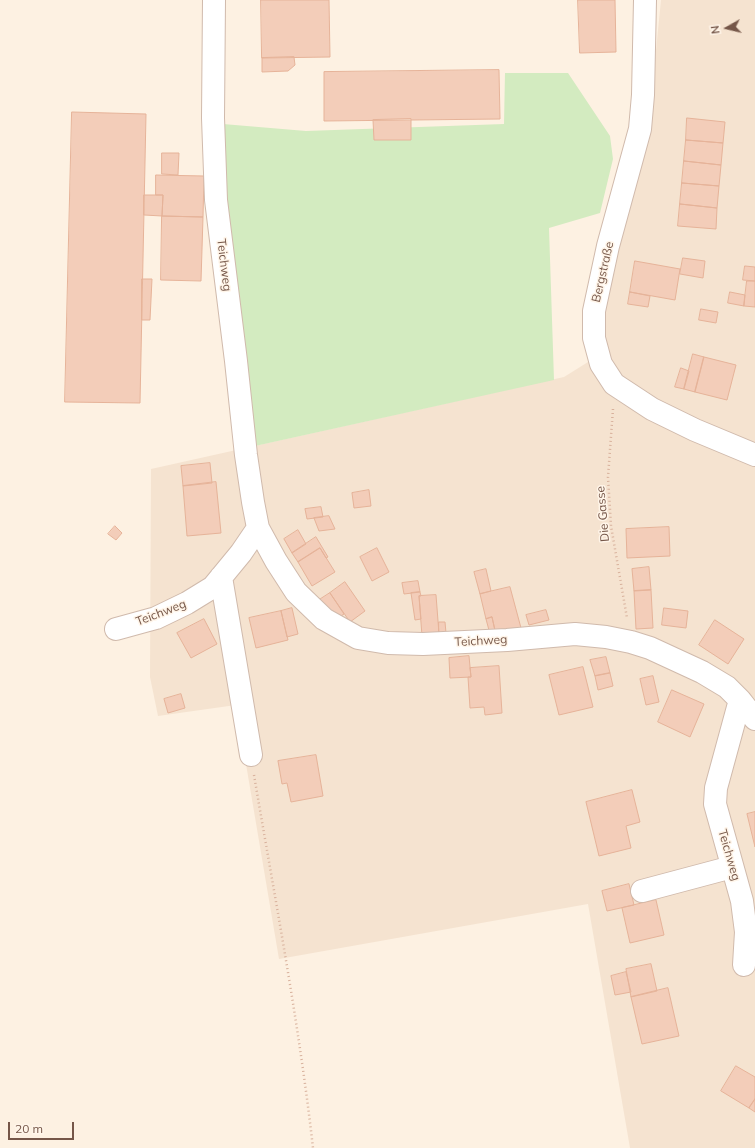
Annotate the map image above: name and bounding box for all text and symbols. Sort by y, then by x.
north arrow [707,8,747,48]
text: N [708,25,723,35]
street label: Teichweg [214,238,234,292]
street label: Bergstraße [589,240,617,304]
street label: Die Gasse [593,486,613,542]
street label: Teichweg [134,597,188,629]
street label: Teichweg [454,632,508,650]
street label: Teichweg [715,828,743,882]
scale bar [10,1114,76,1140]
text: 20 m [15,1121,43,1136]

